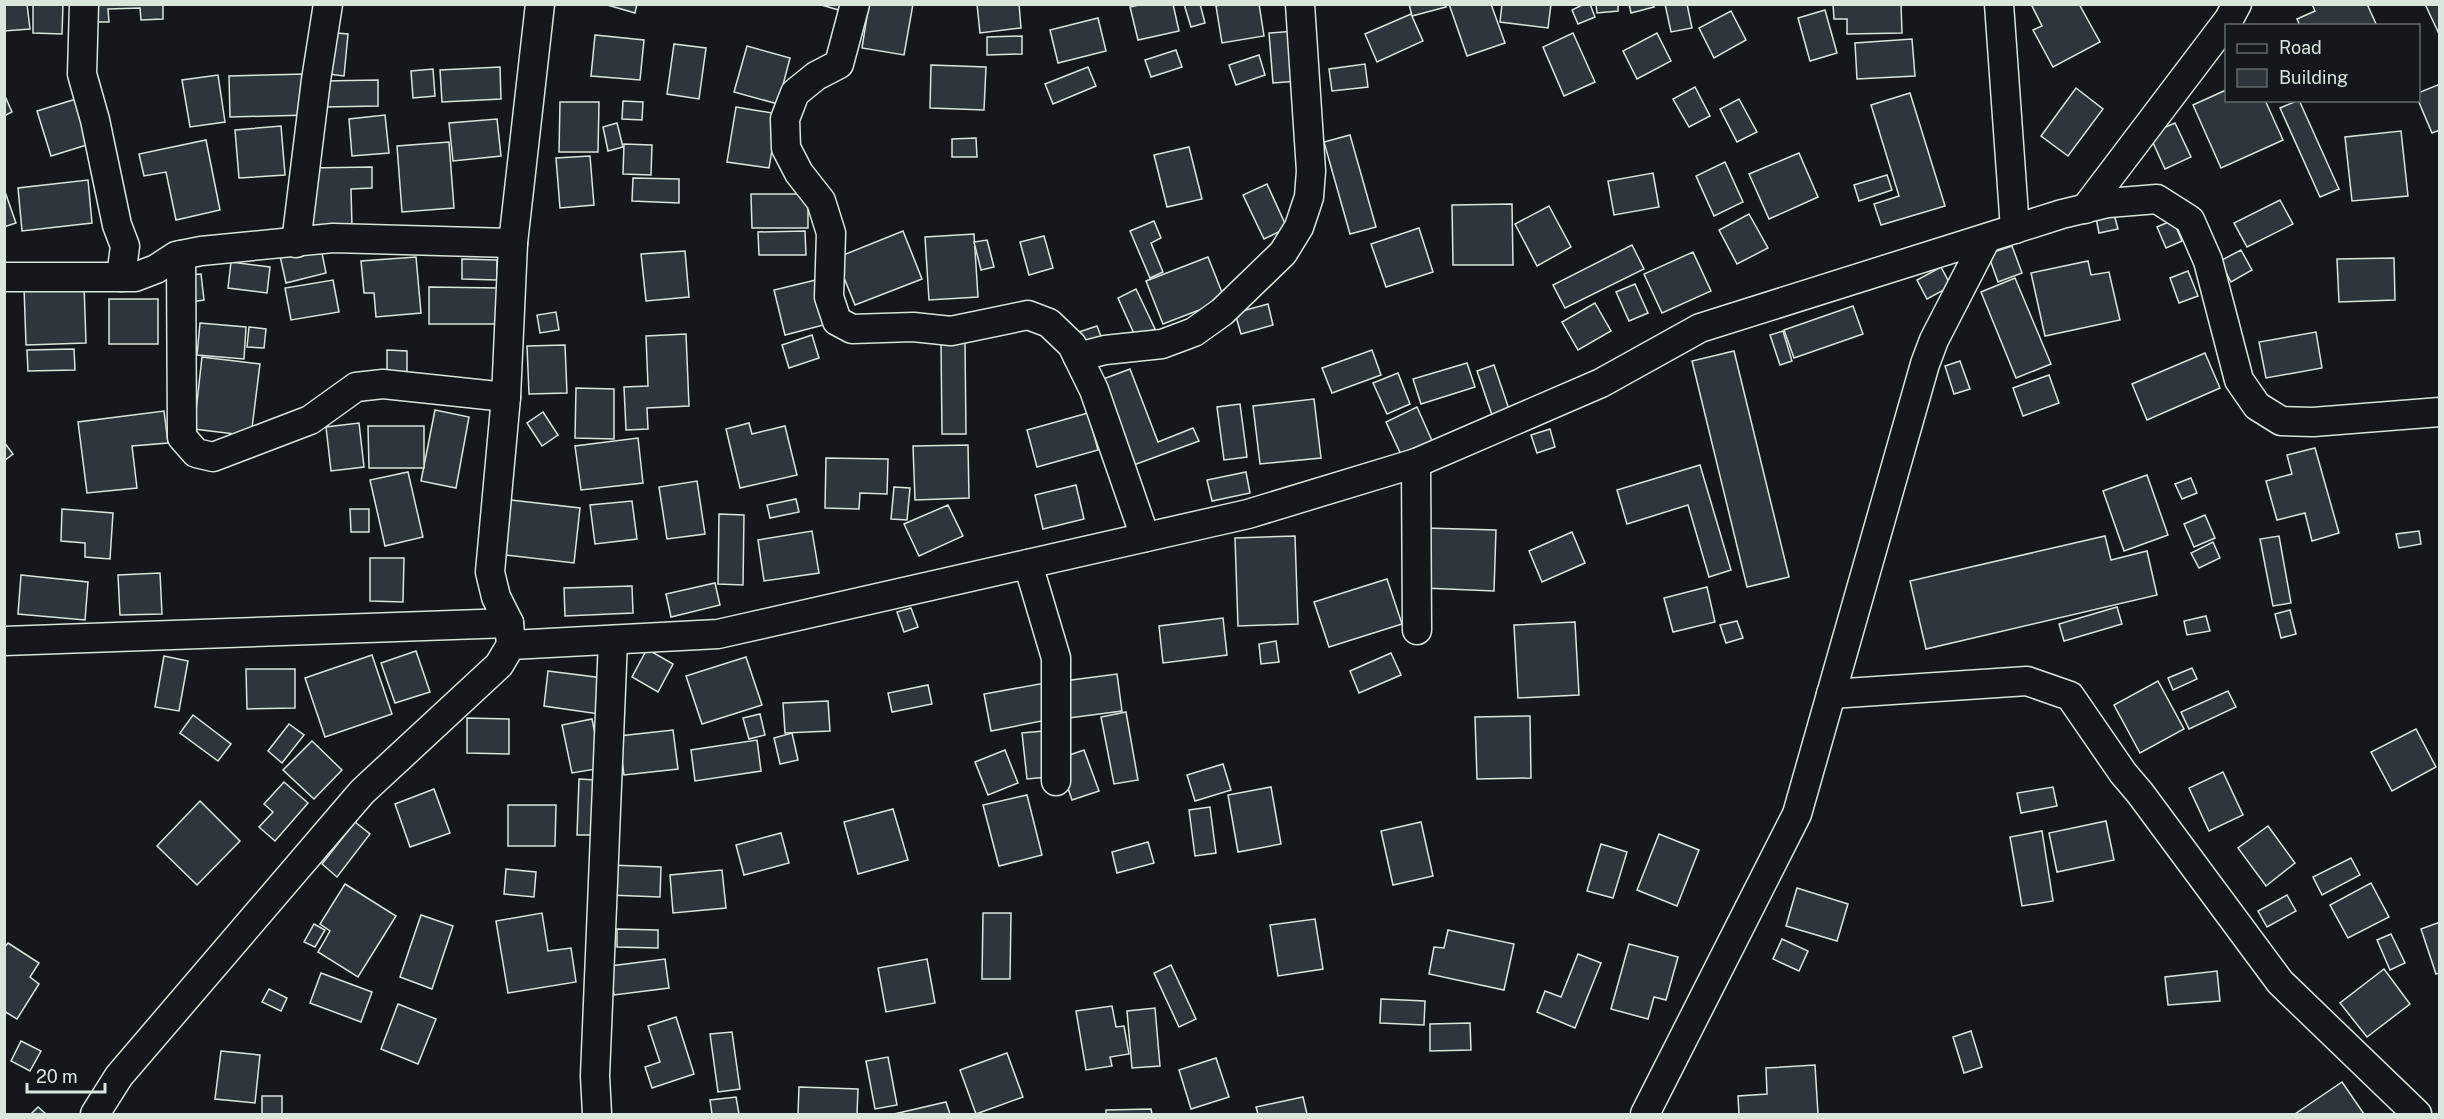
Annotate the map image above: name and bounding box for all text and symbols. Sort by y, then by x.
legend [2225,24,2420,102]
text: Road [2279,37,2322,58]
text: Building [2279,67,2348,88]
scale bar [27,1056,105,1094]
text: 20 m [36,1066,78,1087]

